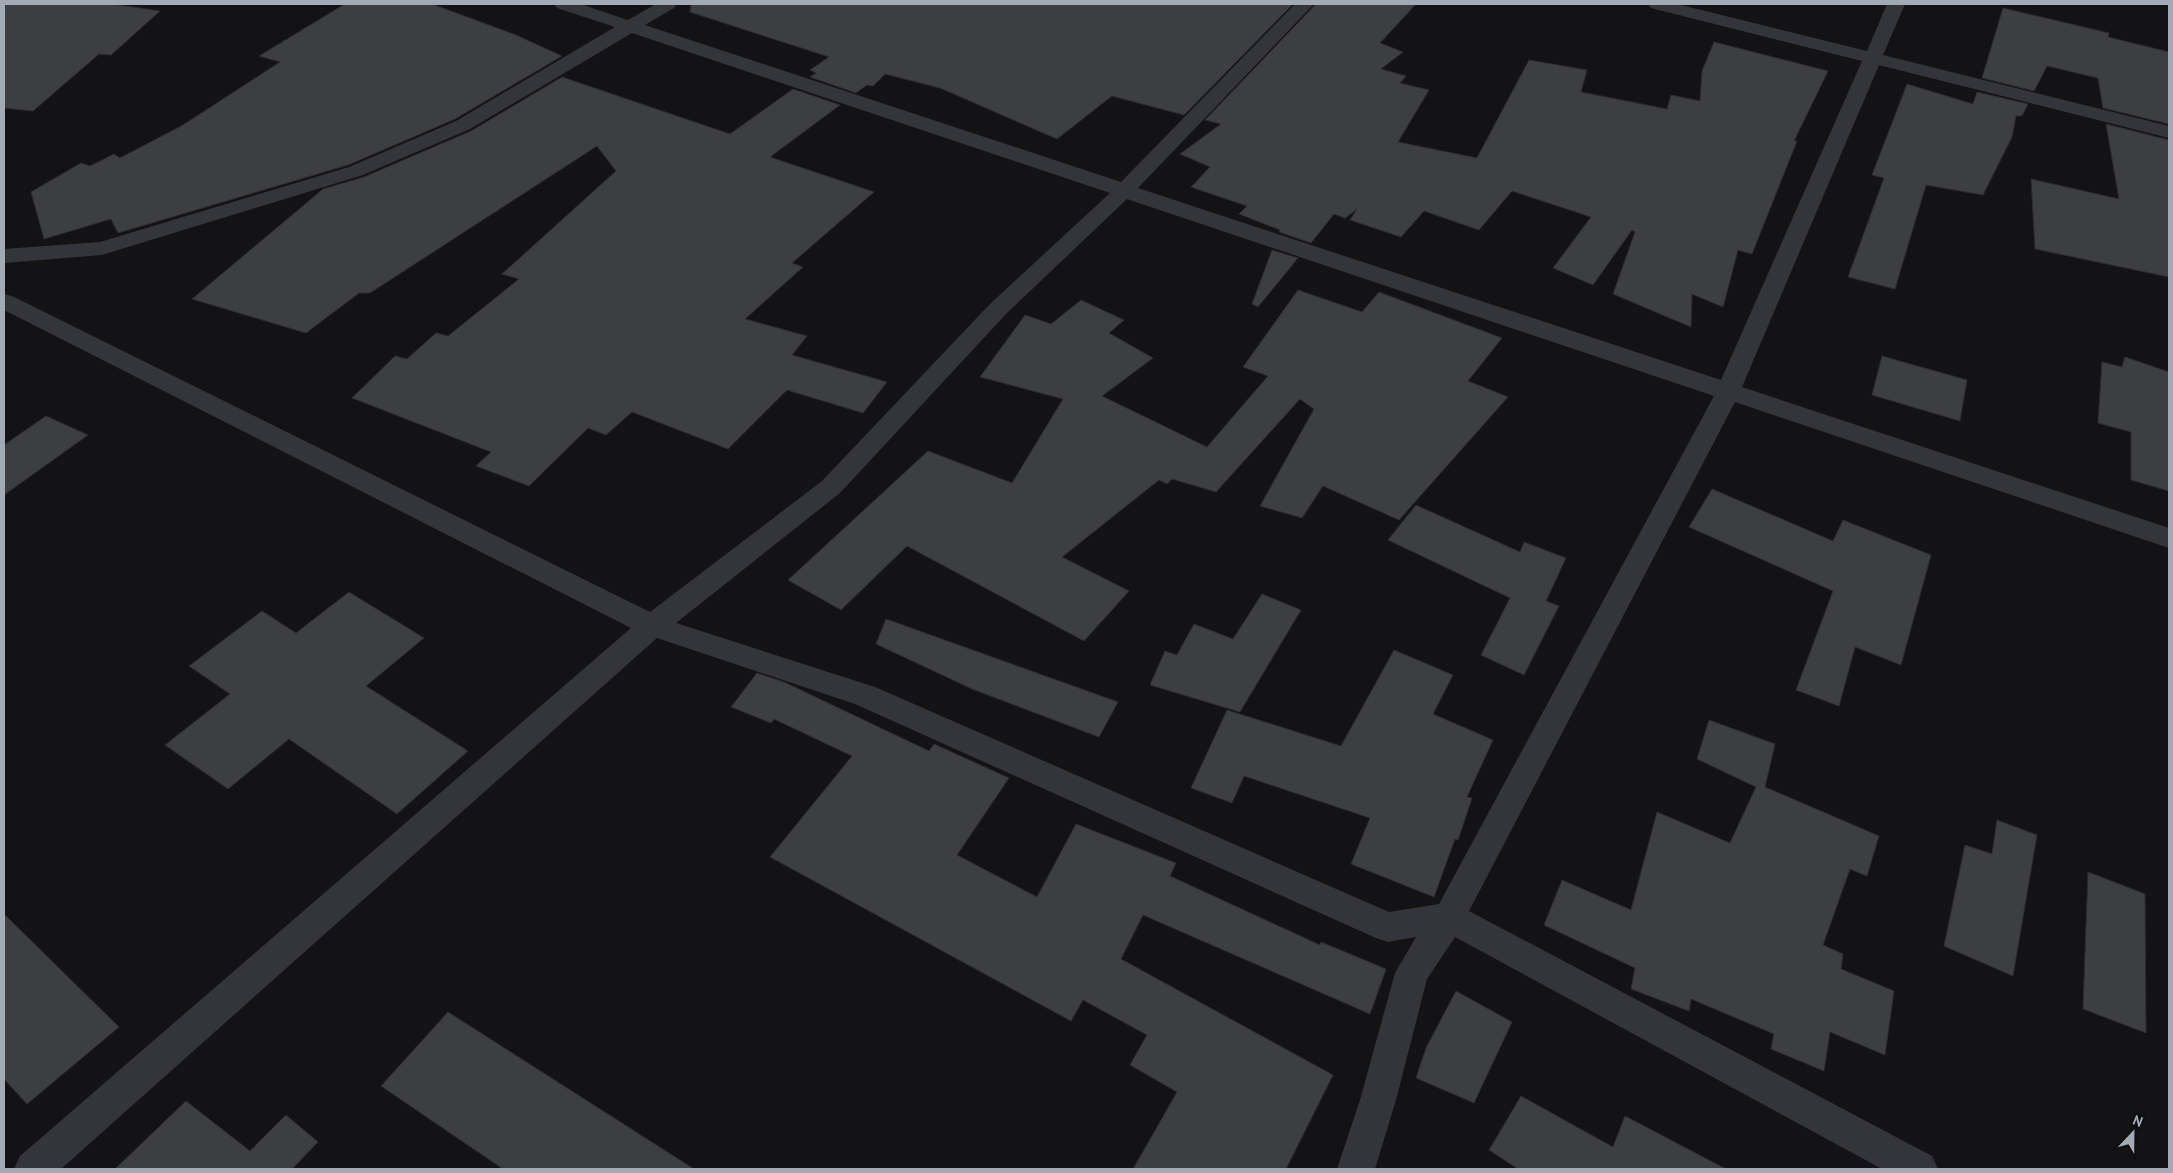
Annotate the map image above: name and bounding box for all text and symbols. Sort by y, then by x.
north arrow [2108,1108,2158,1158]
text: N [2130,1111,2146,1131]

